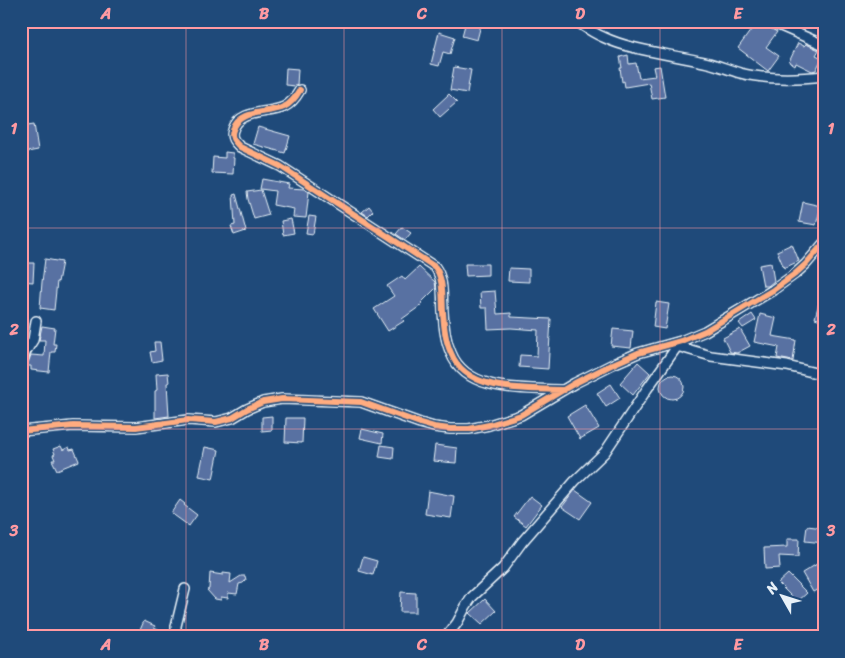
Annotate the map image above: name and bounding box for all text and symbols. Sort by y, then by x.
text: A [100,0,111,28]
text: B [259,0,270,28]
text: C [416,0,428,28]
text: D [575,0,585,28]
text: E [734,0,744,28]
text: 1 [11,114,18,143]
text: 1 [828,114,835,143]
text: 2 [8,315,19,344]
text: 2 [825,315,836,344]
text: 3 [9,516,19,545]
text: 3 [826,516,836,545]
north arrow [758,570,808,620]
text: N [759,576,785,601]
text: A [100,630,111,658]
text: B [259,630,270,658]
text: C [416,630,428,658]
text: D [575,630,585,658]
text: E [734,630,744,658]

